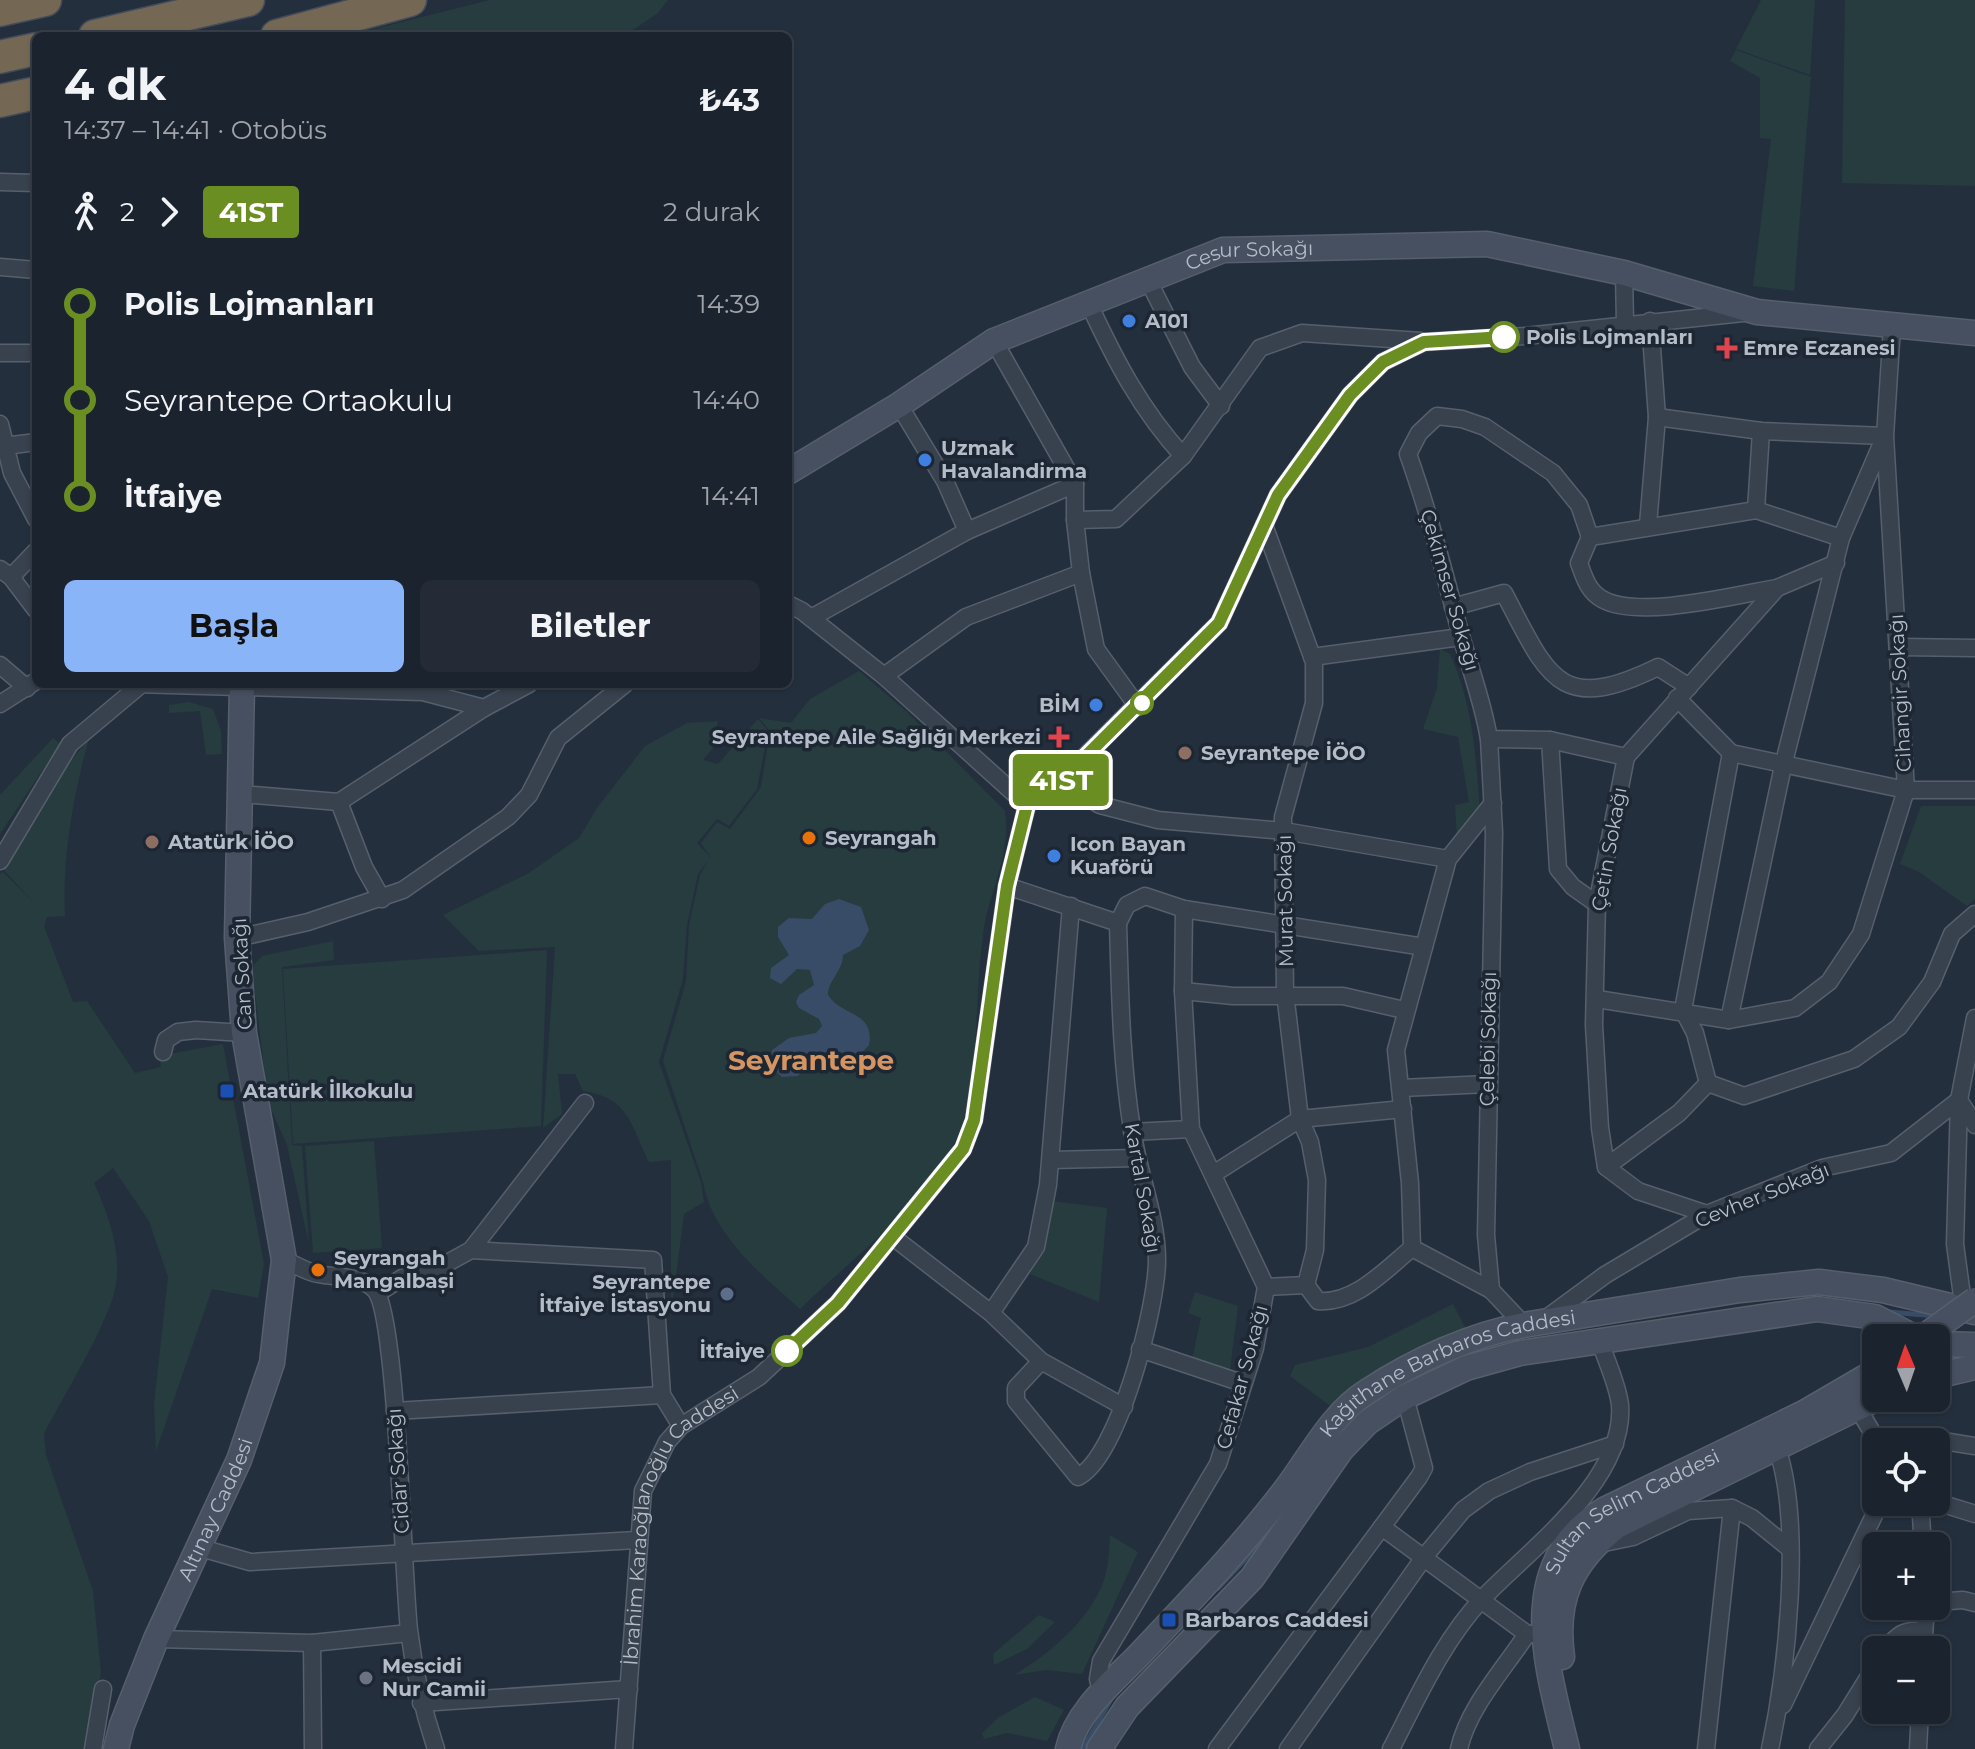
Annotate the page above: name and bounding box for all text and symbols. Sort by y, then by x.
text: 4 dk [64,57,166,111]
text: ₺43 [699,82,760,119]
text: 14:37 – 14:41 · Otobüs [64,114,327,146]
icon: walk [64,190,108,234]
icon: forward [147,190,191,234]
text: 41ST [219,195,283,229]
text: 2 [120,196,135,228]
text: 2 durak [663,196,760,228]
street label: Cesur Sokağı [1182,236,1314,276]
text: Polis Lojmanları [124,286,375,323]
text: 14:39 [697,288,760,320]
place label: A101 [1144,309,1189,333]
marker: A101 [1120,312,1138,330]
marker: Polis Lojmanları [1489,322,1519,352]
place label: Polis Lojmanları [1526,325,1693,349]
place label: Emre Eczanesi [1743,336,1896,360]
marker: Emre Eczanesi [1718,339,1736,357]
text: Seyrantepe Ortaokulu [124,382,453,419]
text: 14:40 [693,384,760,416]
place label: Uzmak Havalandirma [941,436,1087,483]
marker: Uzmak Havalandirma [916,451,934,469]
text: İtfaiye [124,478,222,515]
text: 14:41 [702,480,760,512]
street label: Çekimser Sokağı [1415,506,1485,674]
button: Başla [64,580,404,672]
button: Biletler [420,580,760,672]
street label: Cihangir Sokağı [1884,613,1916,773]
unlabelled marker [1131,692,1153,714]
place label: BİM [1039,693,1080,717]
marker: BİM [1087,696,1105,714]
place label: Seyrantepe Aile Sağlığı Merkezi [712,725,1041,749]
marker: Seyrantepe Aile Sağlığı Merkezi [1048,726,1070,748]
place label: Seyrantepe İÖO [1201,741,1366,765]
marker: Seyrantepe İÖO [1176,744,1194,762]
line badge: 41ST [1005,754,1117,806]
text: 41ST [1029,763,1093,797]
street label: Çetin Sokağı [1586,785,1632,913]
place label: Seyrangah [825,826,937,850]
marker: Seyrangah [800,829,818,847]
place label: Atatürk İÖO [167,830,294,854]
place label: Icon Bayan Kuaförü [1070,832,1186,879]
marker: Atatürk İÖO [143,833,161,851]
street label: Murat Sokağı [1272,835,1298,967]
marker: Icon Bayan Kuaförü [1045,847,1063,865]
street label: Can Sokağı [227,917,257,1031]
street label: Çelebi Sokağı [1475,971,1501,1107]
district label: Seyrantepe [728,1043,894,1077]
place label: Atatürk İlkokulu [242,1079,413,1103]
marker: Atatürk İlkokulu [218,1082,236,1100]
street label: Kartal Sokağı [1120,1121,1166,1255]
street label: Cevher Sokağı [1691,1157,1833,1233]
place label: Seyrangah Mangalbași [334,1246,454,1294]
marker: Seyrangah Mangalbași [309,1261,327,1279]
place label: Seyrantepe İtfaiye İstasyonu [539,1270,711,1317]
marker: Seyrantepe İtfaiye İstasyonu [718,1285,736,1303]
street label: Cefakar Sokağı [1211,1302,1273,1452]
street label: Kağıthane Barbaros Caddesi [1314,1305,1577,1442]
north arrow [1862,1324,1950,1412]
map controls [1862,1324,1950,1724]
marker: İtfaiye [772,1336,802,1366]
place label: İtfaiye [700,1339,765,1363]
street label: İbrahim Karaoğlanoğlu Caddesi [618,1381,743,1666]
street label: Cidar Sokağı [382,1407,414,1535]
button: locate [1862,1428,1950,1516]
street label: Altınay Caddesi [173,1435,258,1585]
street label: Sultan Selim Caddesi [1540,1444,1723,1578]
button: + [1862,1532,1950,1620]
place label: Barbaros Caddesi [1185,1608,1369,1632]
marker: Barbaros Caddesi [1160,1611,1178,1629]
button: − [1862,1636,1950,1724]
place label: Mescidi Nur Camii [382,1654,486,1701]
marker: Mescidi Nur Camii [357,1669,375,1687]

